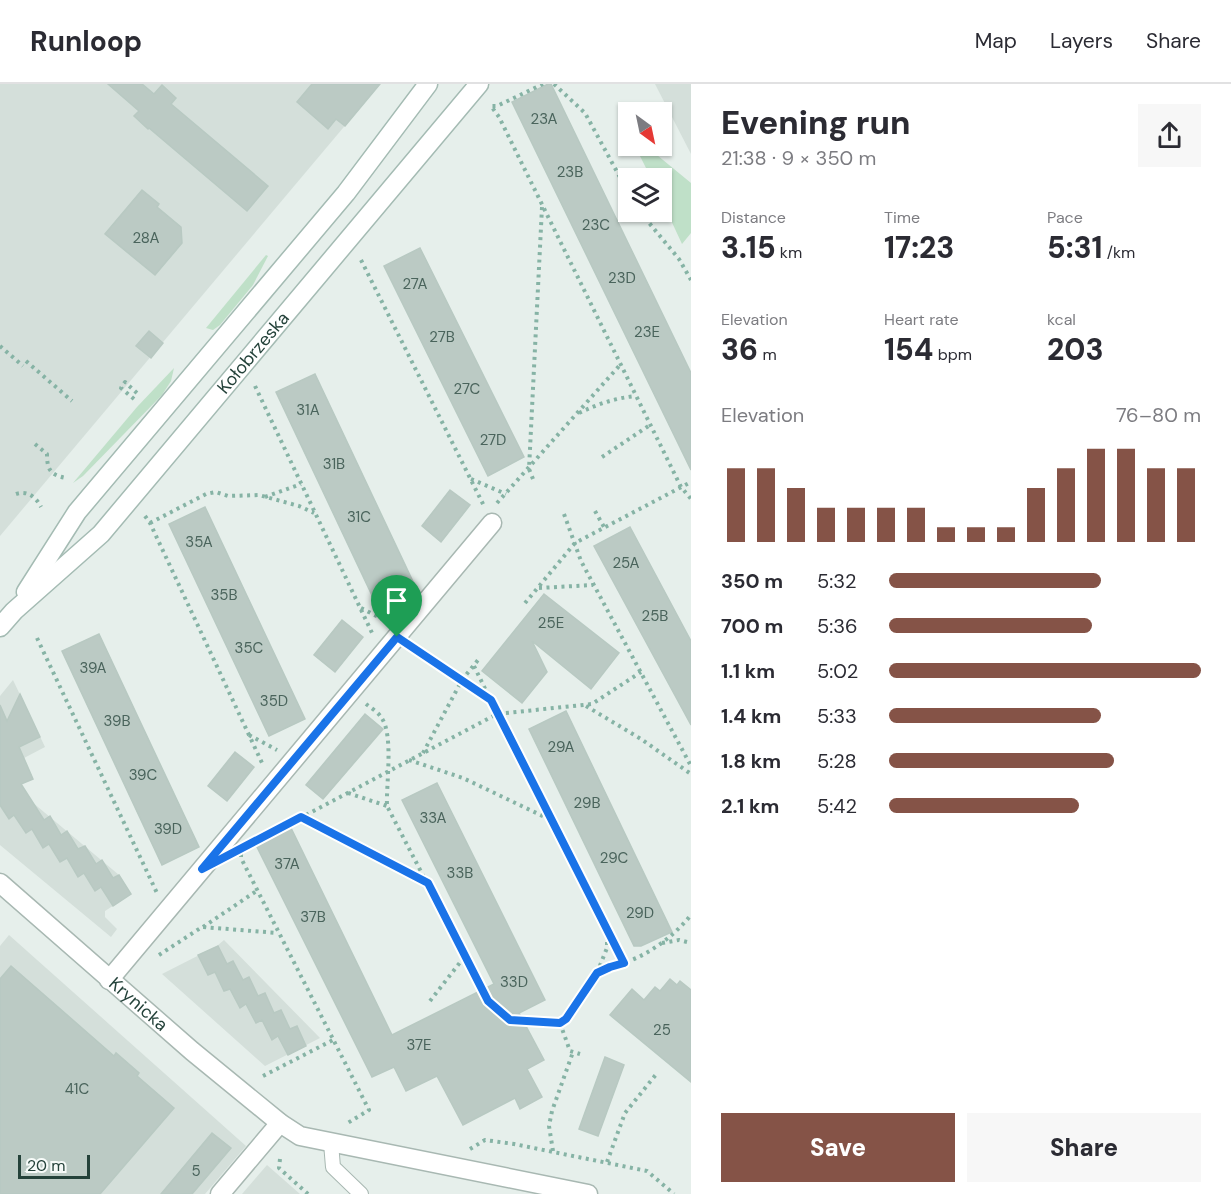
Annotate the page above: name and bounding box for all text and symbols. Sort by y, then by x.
text: Runloop [30,23,142,60]
text: Map [975,27,1017,55]
text: Layers [1050,27,1113,55]
text: Share [1146,27,1201,55]
text: Evening run [721,101,910,144]
north arrow [618,102,672,156]
map controls [618,102,672,222]
button: share [1138,104,1201,167]
house number: 23A [531,109,557,129]
text: 21:38 · 9 × 350 m [721,145,876,171]
house number: 23B [557,162,583,182]
button: layers [618,168,672,222]
text: Distance [721,207,786,228]
text: Time [884,207,920,228]
text: Pace [1047,207,1083,228]
house number: 23C [582,215,610,235]
house number: 28A [132,228,160,248]
text: 3.15 [721,228,776,267]
text: 17:23 [884,228,954,267]
text: 5:31 [1047,228,1103,267]
text: km [776,242,802,263]
text: /km [1103,242,1135,263]
house number: 23D [608,268,636,288]
house number: 27A [402,274,428,294]
street label: Kołobrzeska [212,307,295,399]
text: Elevation [721,309,788,330]
text: Heart rate [884,309,959,330]
text: kcal [1047,309,1076,330]
house number: 23E [634,322,660,342]
house number: 27B [429,327,455,347]
text: 36 [721,330,758,369]
text: 154 [884,330,933,369]
text: 203 [1047,330,1104,369]
text: m [758,344,777,365]
text: bpm [933,344,972,365]
house number: 27C [454,379,481,399]
house number: 31A [296,400,320,420]
text: Elevation [721,402,804,428]
text: 76–80 m [1116,402,1201,428]
house number: 27D [480,430,506,450]
house number: 31B [323,454,345,474]
house number: 31C [347,507,371,527]
house number: 35A [185,532,213,552]
house number: 25A [612,553,640,573]
text: 350 m [721,568,783,594]
text: 5:32 [817,568,857,594]
pin [371,575,422,637]
icon: arrive [380,584,413,617]
house number: 35B [210,585,238,605]
house number: 25B [642,606,668,626]
house number: 25E [538,613,564,633]
text: 700 m [721,613,783,639]
text: 5:36 [817,613,858,639]
house number: 35C [235,638,264,658]
house number: 39A [79,658,107,678]
text: 1.1 km [721,658,775,684]
text: 5:02 [817,658,858,684]
house number: 35D [260,691,288,711]
text: 1.4 km [721,703,781,729]
text: 5:33 [817,703,857,729]
house number: 39B [104,711,130,731]
house number: 29A [547,737,575,757]
text: 1.8 km [721,748,781,774]
text: 5:28 [817,748,857,774]
house number: 39C [129,765,158,785]
house number: 29B [574,793,600,813]
text: 2.1 km [721,793,779,819]
text: 5:42 [817,793,857,819]
house number: 33A [419,808,447,828]
house number: 39D [154,819,182,839]
house number: 29C [600,848,629,868]
house number: 37A [274,854,300,874]
house number: 33B [447,863,473,883]
house number: 29D [626,903,654,923]
house number: 37B [300,907,326,927]
street label: Krynicka [104,972,173,1037]
house number: 33D [500,972,528,992]
house number: 25 [653,1020,671,1040]
house number: 37E [406,1035,432,1055]
house number: 41C [65,1079,90,1099]
button: Save [721,1113,955,1182]
button: Share [967,1113,1201,1182]
scale bar [18,1152,90,1180]
text: 20 m [27,1155,66,1176]
house number: 5 [191,1161,201,1181]

